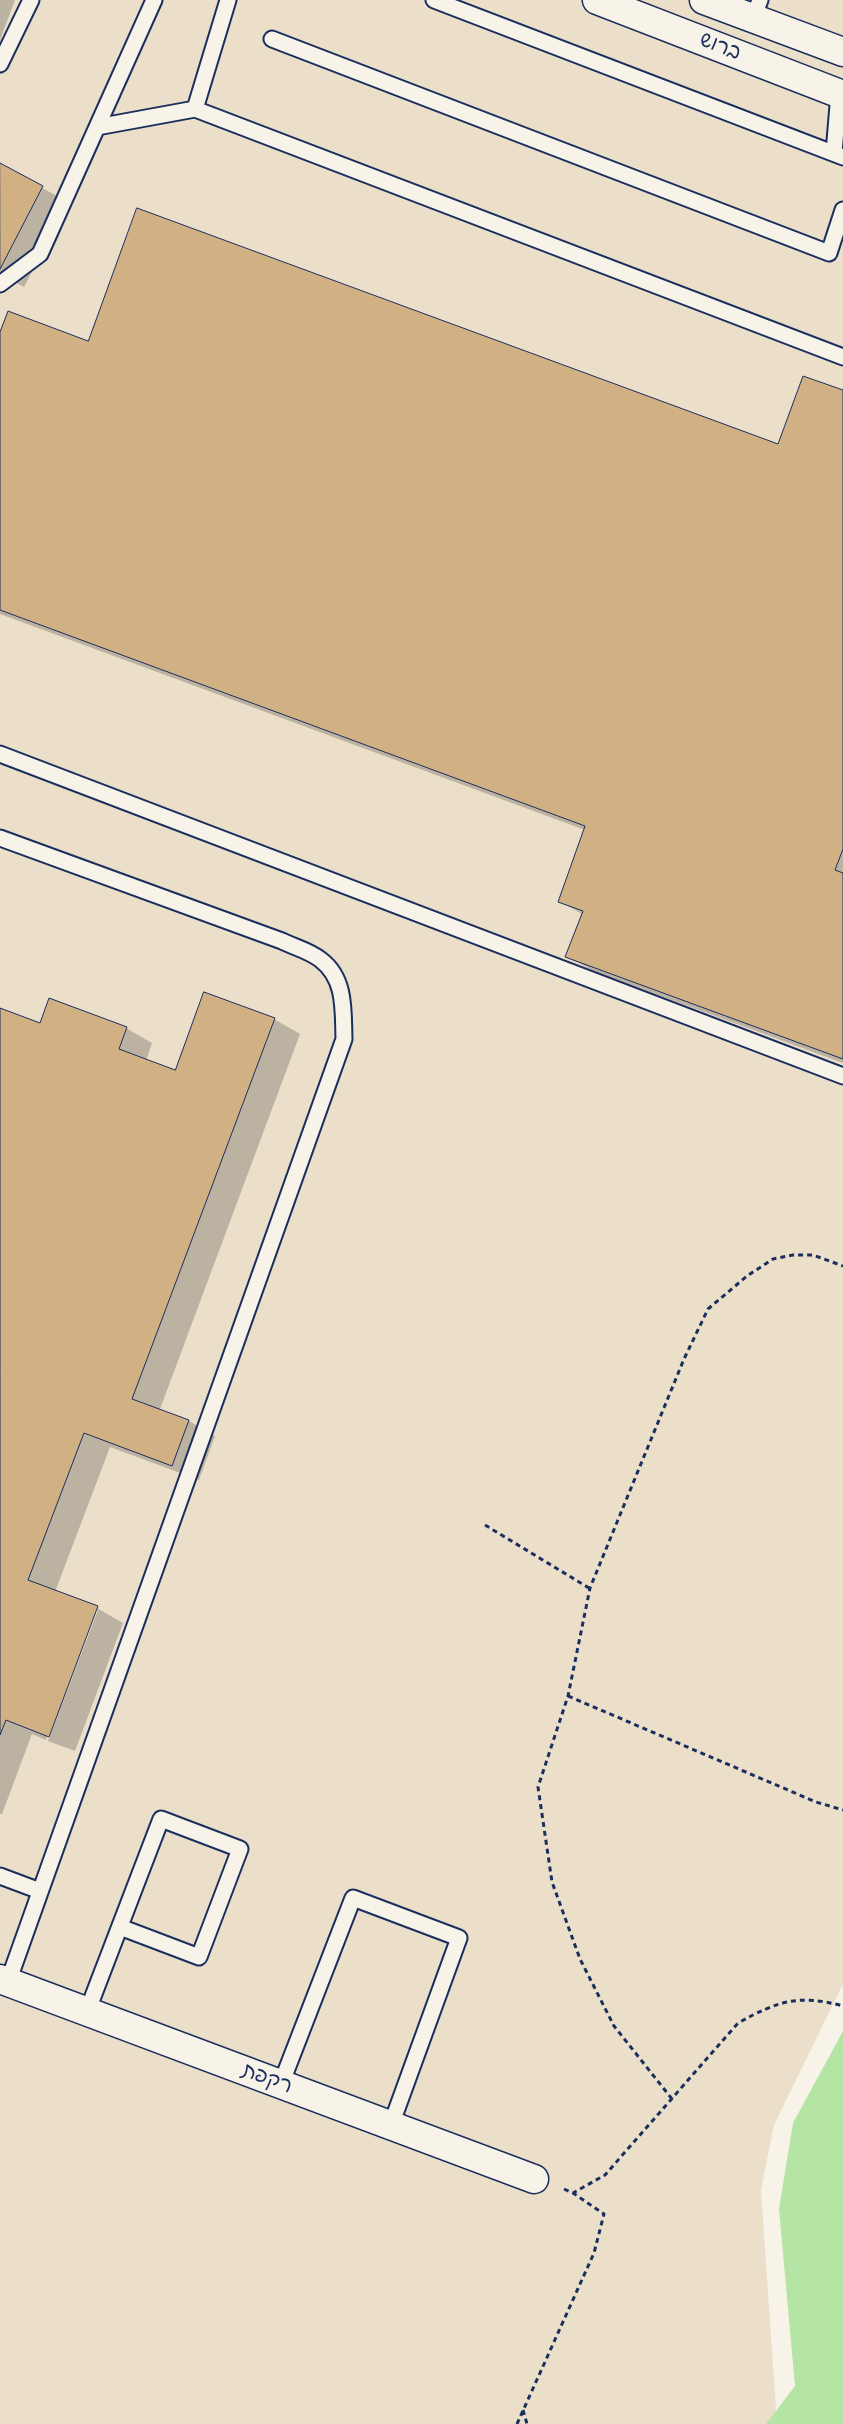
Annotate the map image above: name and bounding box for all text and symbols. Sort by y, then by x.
street label: ברוש [696,28,744,66]
street label: רקפת [238,2058,296,2100]

